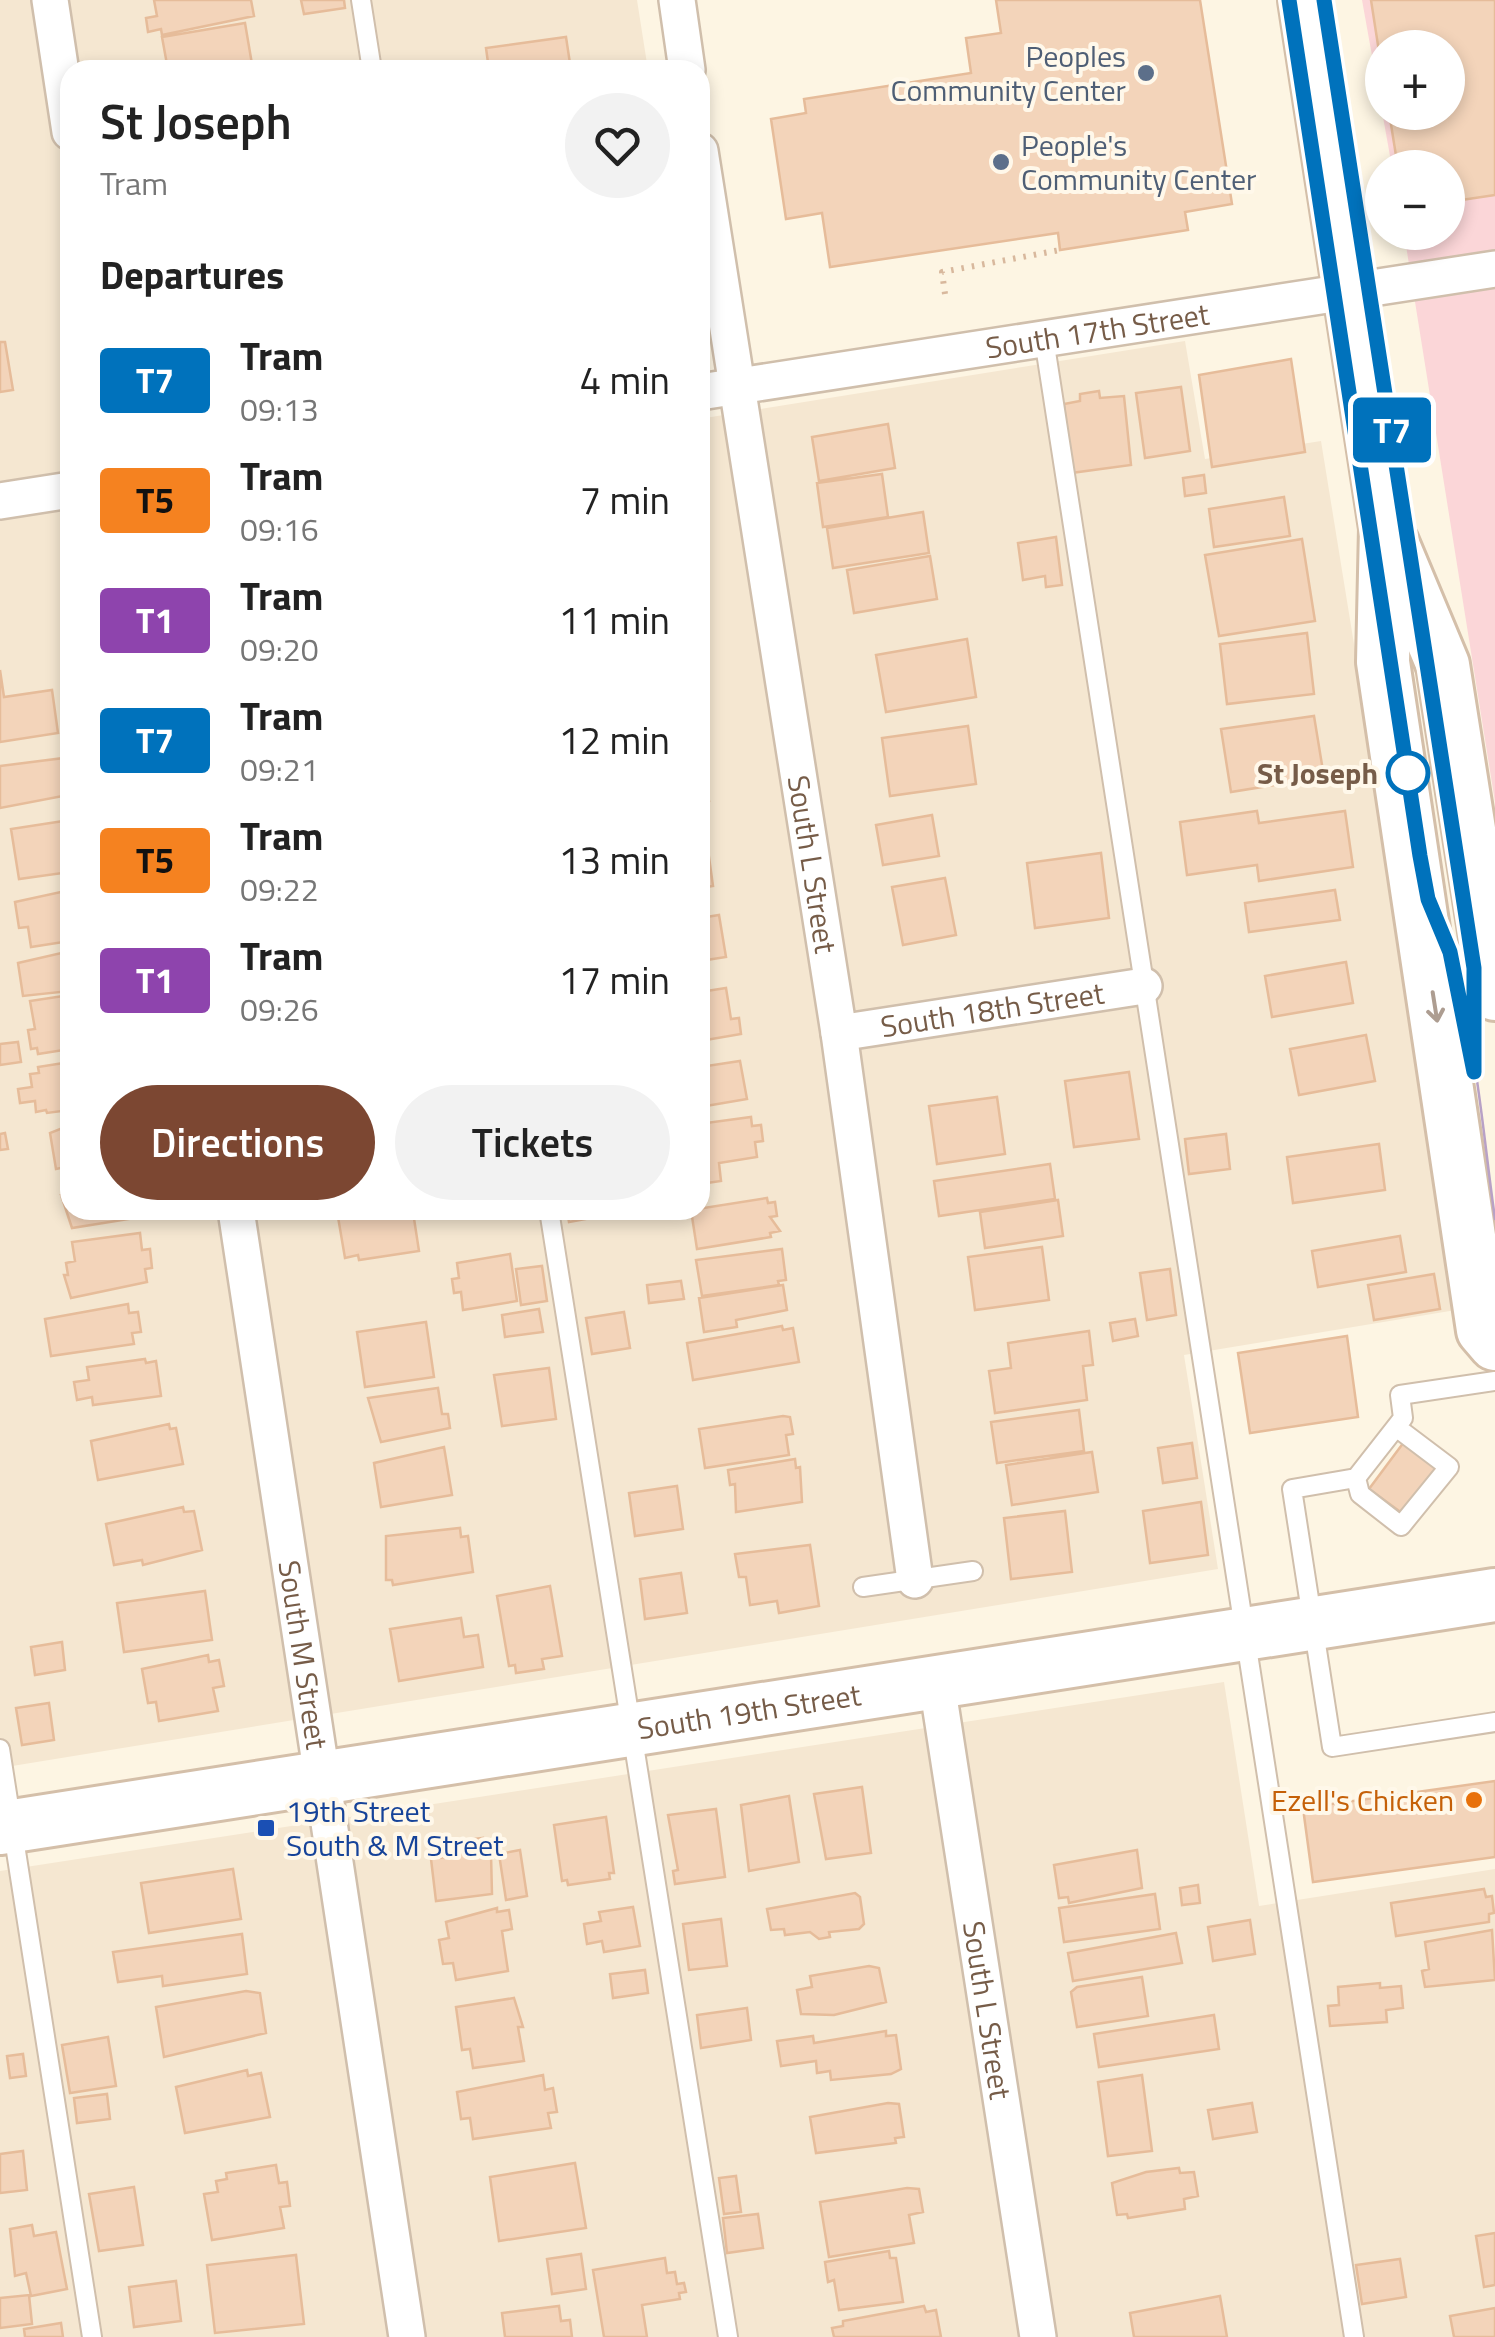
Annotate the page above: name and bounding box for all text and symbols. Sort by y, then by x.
map controls [1365,30,1465,250]
button: + [1365,30,1465,130]
place label: Peoples Community Center [891,33,1126,113]
marker: Peoples Community Center [1135,62,1157,84]
text: St Joseph [100,85,292,158]
button: heart [565,93,670,198]
place label: People's Community Center [1021,122,1257,202]
button: − [1365,150,1465,250]
marker: People's Community Center [990,151,1012,173]
text: Tram [100,159,168,207]
text: Departures [100,246,284,304]
street label: South 17th Street [982,290,1213,371]
text: Tram [240,327,323,385]
text: 4 min [580,351,670,409]
text: T7 [136,353,174,407]
text: 09:13 [240,385,319,433]
line badge: T7 [1347,398,1437,462]
text: T7 [1373,403,1411,457]
text: Tram [240,447,323,505]
text: 7 min [580,471,670,529]
text: T5 [136,473,174,527]
text: 09:16 [240,505,319,553]
text: Tram [240,567,323,625]
text: 11 min [559,591,670,649]
text: T1 [136,593,174,647]
text: 09:20 [240,625,319,673]
text: Tram [240,687,323,745]
text: 12 min [559,711,670,769]
text: T7 [136,713,174,767]
text: 09:21 [240,745,319,793]
place label: St Joseph [1257,750,1378,796]
marker: St Joseph [1387,752,1429,794]
street label: South L Street [776,772,849,957]
text: Tram [240,807,323,865]
text: 13 min [559,831,670,889]
text: T5 [136,833,174,887]
text: 09:22 [240,865,319,913]
text: Tram [240,927,323,985]
text: 17 min [559,951,670,1009]
text: T1 [136,953,174,1007]
street label: South 18th Street [877,969,1108,1049]
text: 09:26 [240,985,319,1033]
one-way arrow [1426,990,1444,1022]
button: Directions [100,1085,375,1200]
button: Tickets [395,1085,670,1200]
street label: South M Street [266,1557,341,1753]
street label: South 19th Street [634,1671,864,1751]
place label: Ezell's Chicken [1271,1777,1454,1823]
place label: 19th Street South & M Street [286,1788,504,1868]
marker: Ezell's Chicken [1463,1789,1485,1811]
marker: 19th Street South & M Street [255,1817,277,1839]
street label: South L Street [951,1918,1024,2103]

